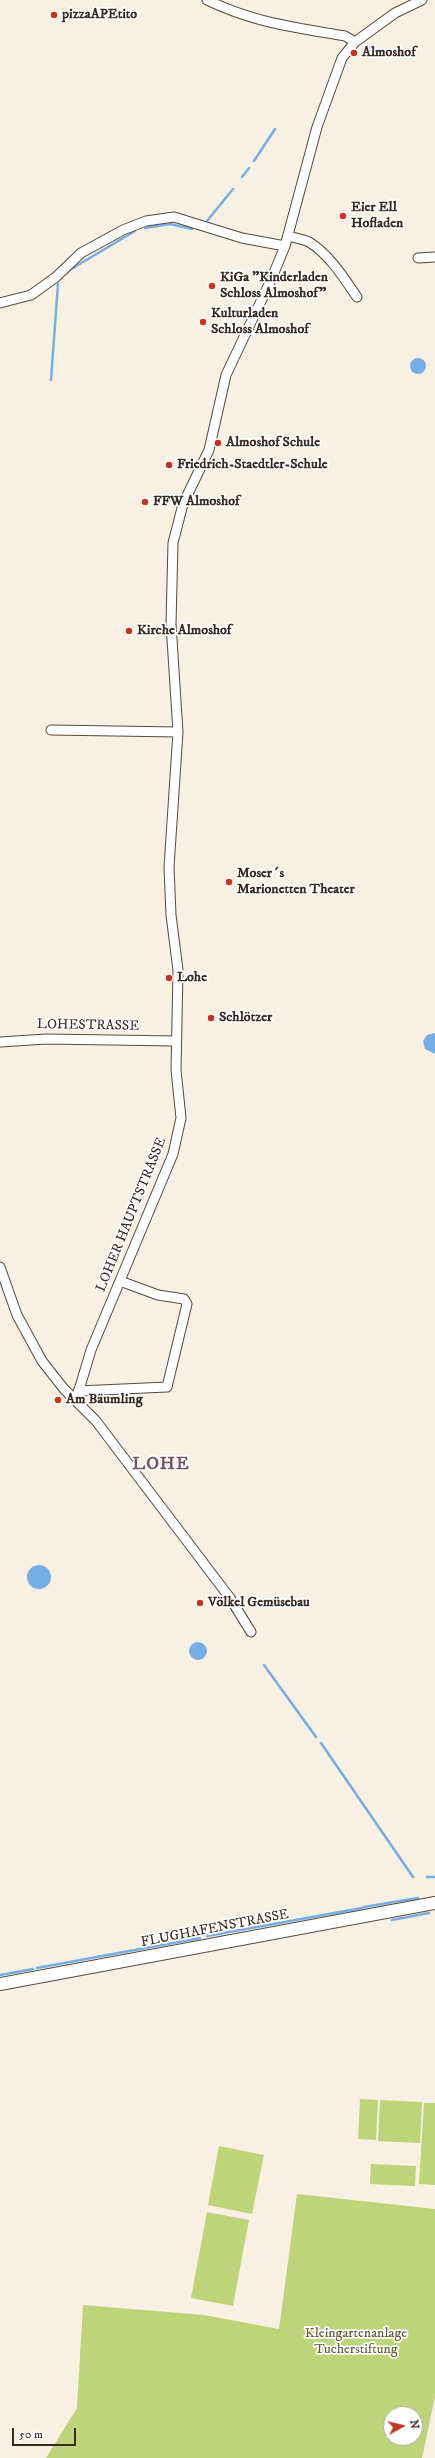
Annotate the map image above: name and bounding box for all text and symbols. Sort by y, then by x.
place label: pizzaAPEtito [62,7,137,23]
marker: pizzaAPEtito [49,10,59,20]
place label: Almoshof [362,45,416,61]
marker: Almoshof [349,48,359,58]
place label: Eier Ell Hofladen [351,200,403,232]
marker: Eier Ell Hofladen [338,211,348,221]
place label: KiGa "Kinderladen Schloss Almoshof" [220,270,328,302]
marker: KiGa "Kinderladen Schloss Almoshof" [207,281,217,291]
place label: Kulturladen Schloss Almoshof [211,306,309,338]
marker: Kulturladen Schloss Almoshof [198,317,208,327]
place label: Almoshof Schule [226,435,320,451]
marker: Almoshof Schule [213,438,223,448]
place label: Friedrich-Staedtler-Schule [177,457,328,473]
marker: Friedrich-Staedtler-Schule [164,460,174,470]
place label: FFW Almoshof [153,494,240,510]
marker: FFW Almoshof [140,497,150,507]
place label: Kirche Almoshof [137,623,231,639]
marker: Kirche Almoshof [124,626,134,636]
place label: Moser´s Marionetten Theater [237,866,355,898]
marker: Moser´s Marionetten Theater [224,877,234,887]
place label: Lohe [177,970,207,986]
marker: Lohe [164,973,174,983]
place label: Schlötzer [219,1010,272,1026]
marker: Schlötzer [206,1013,216,1023]
street label: LOHESTRASSE [37,1017,139,1035]
street label: LOHER HAUPTSTRASSE [93,1135,171,1295]
place label: Am Bäumling [66,1392,142,1408]
marker: Am Bäumling [53,1395,63,1405]
district label: LOHE [132,1454,190,1476]
place label: Völkel Gemüsebau [208,1595,310,1611]
marker: Völkel Gemüsebau [195,1598,205,1608]
street label: FLUGHAFENSTRASSE [140,1906,290,1952]
park label: Kleingartenanlage Tucherstiftung [305,2326,407,2358]
north arrow [383,2406,423,2446]
text: N [406,2419,421,2430]
scale bar [14,2420,78,2446]
text: 50 m [19,2427,43,2442]

